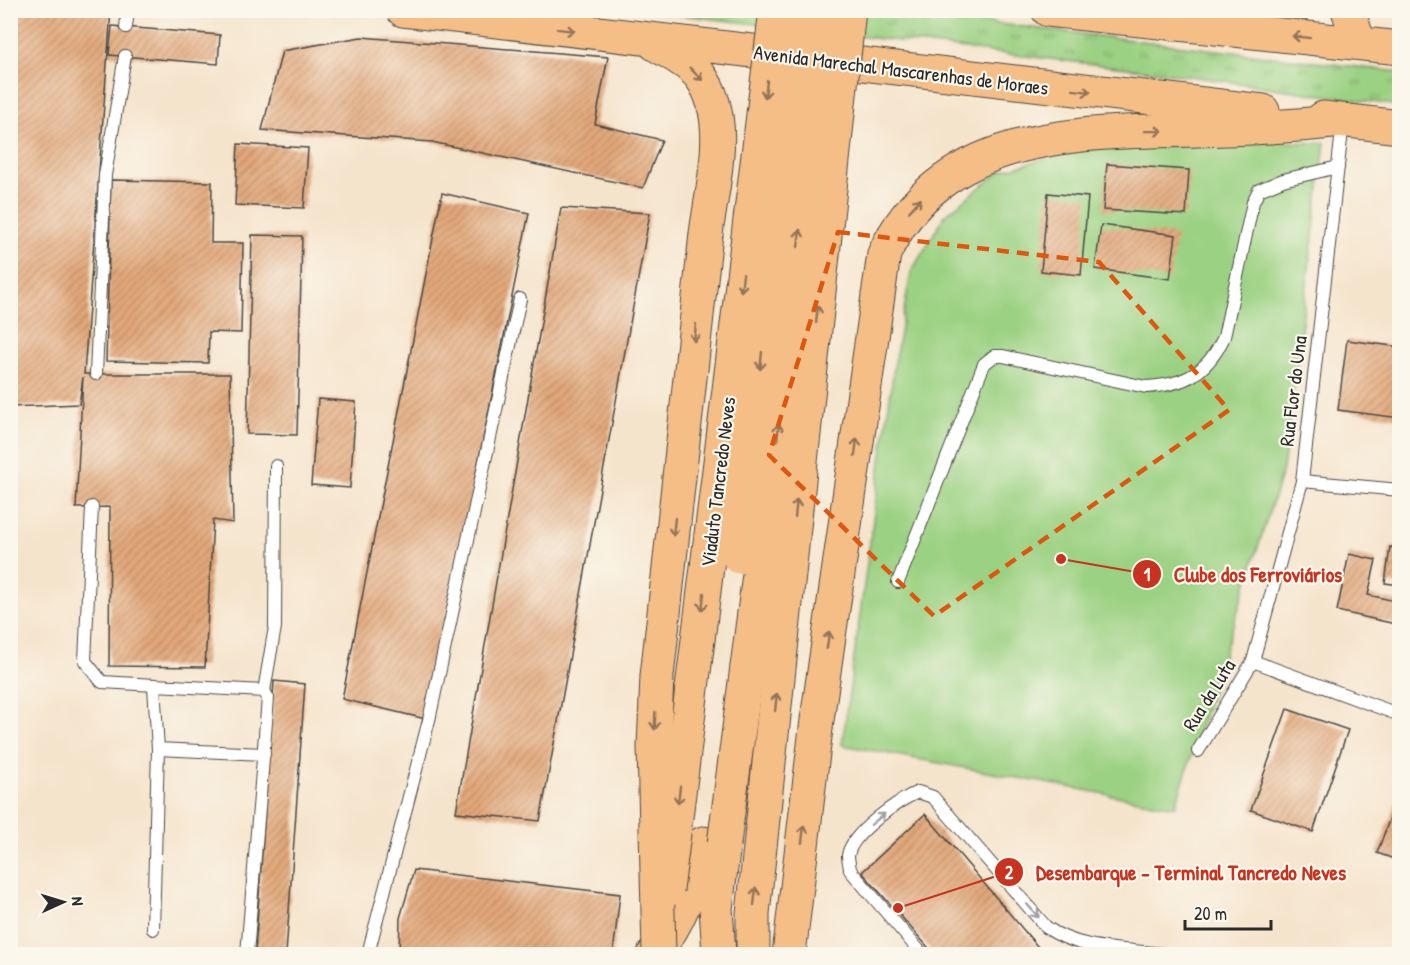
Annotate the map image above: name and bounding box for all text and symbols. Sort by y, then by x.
one-way arrow [555,25,575,36]
one-way arrow [1292,32,1312,43]
street label: Avenida Marechal Mascarenhas de Moraes [752,38,1050,101]
one-way arrow [689,66,703,81]
one-way arrow [760,79,771,99]
one-way arrow [1072,85,1092,96]
one-way arrow [1143,125,1163,136]
one-way arrow [908,198,922,213]
one-way arrow [794,229,805,249]
one-way arrow [736,273,747,292]
one-way arrow [812,305,823,325]
one-way arrow [689,323,700,343]
street label: Rua Flor do Una [1272,334,1313,448]
one-way arrow [755,350,766,370]
street label: Viaduto Tancredo Neves [694,395,741,569]
one-way arrow [772,423,783,443]
one-way arrow [850,438,861,458]
one-way arrow [791,499,802,519]
one-way arrow [668,517,679,537]
callout: Clube dos Ferroviários [1132,555,1354,594]
text: Clube dos Ferroviários [1174,560,1342,589]
text: 1 [1144,562,1151,587]
one-way arrow [697,591,708,611]
one-way arrow [823,631,834,651]
street label: Rua da Luta [1176,654,1241,736]
one-way arrow [770,693,781,713]
one-way arrow [650,711,661,731]
one-way arrow [673,785,684,804]
one-way arrow [870,813,886,826]
one-way arrow [798,824,809,844]
callout: Desembarque - Terminal Tancredo Neves [994,853,1358,892]
text: Desembarque - Terminal Tancredo Neves [1036,858,1346,888]
text: 2 [1005,860,1014,885]
north arrow [33,872,93,932]
one-way arrow [750,887,761,907]
scale bar [1185,893,1270,931]
text: N [67,896,89,906]
text: 20 m [1194,901,1227,926]
one-way arrow [1026,903,1040,918]

